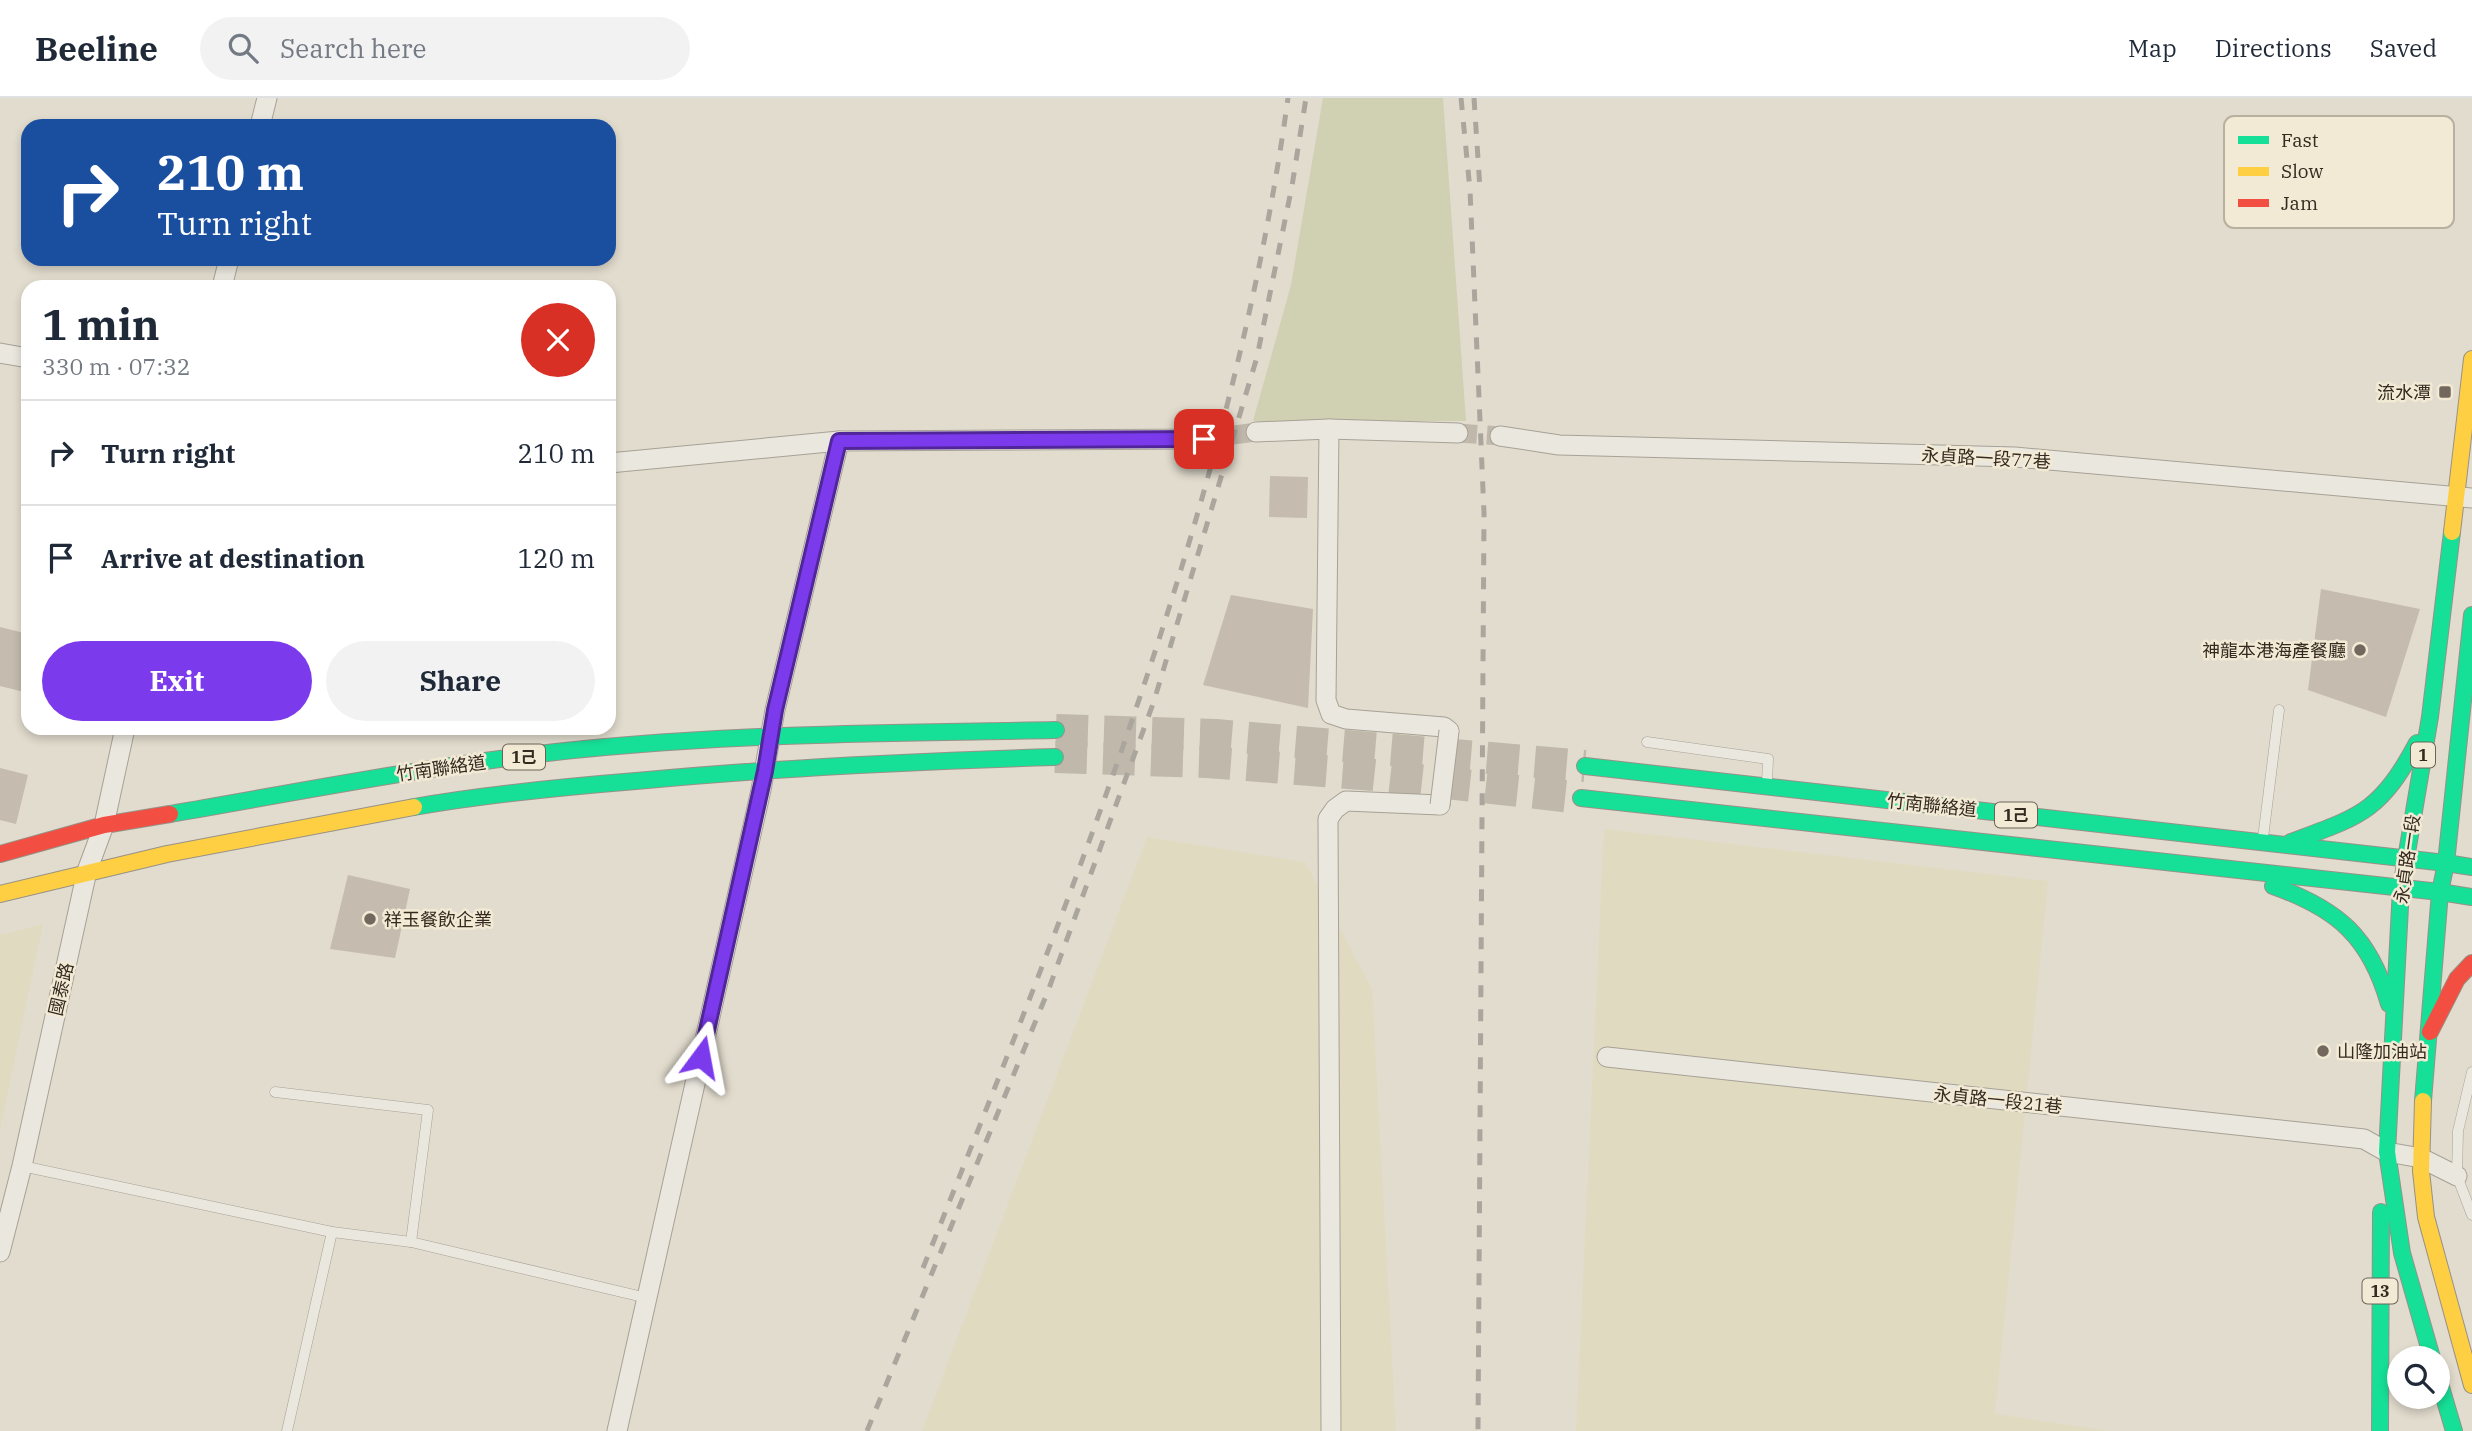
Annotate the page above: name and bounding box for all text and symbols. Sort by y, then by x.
search box [200,17,690,80]
text: Beeline [35,27,158,70]
icon: search [224,29,262,67]
text: Search here [280,31,426,65]
text: Map [2128,32,2177,64]
text: Directions [2215,32,2332,64]
text: Saved [2370,32,2437,64]
legend [2224,116,2454,228]
text: Fast [2281,128,2319,152]
text: 210 m [157,140,304,203]
icon: right [42,147,133,238]
text: Slow [2281,159,2323,183]
text: Jam [2281,191,2318,215]
text: Turn right [157,202,312,244]
text: 1 min [42,297,160,352]
button: close [521,303,595,377]
text: 330 m · 07:32 [42,351,191,381]
place label: 流水潭 [2377,381,2431,404]
marker: 流水潭 [2437,384,2453,400]
pin [1174,409,1234,469]
icon: arrive [1185,420,1223,458]
icon: right [42,434,80,472]
text: Turn right [101,436,235,470]
text: 210 m [517,436,595,470]
street label: 永貞路一段77巷 [1921,443,2051,473]
icon: arrive [42,539,80,577]
text: Arrive at destination [101,541,365,575]
text: 120 m [517,541,595,575]
place label: 神龍本港海產餐廳 [2202,639,2346,662]
button: Exit [42,641,312,721]
button: Share [326,641,595,721]
marker: 神龍本港海產餐廳 [2352,642,2368,658]
road number: 1 [2411,742,2435,768]
road number: 1己 [503,744,545,770]
street label: 竹南聯絡道 [395,750,487,786]
street label: 竹南聯絡道 [1886,789,1978,821]
road number: 1己 [1995,802,2037,828]
street label: 永貞路一段 [2389,813,2425,905]
place label: 祥玉餐飲企業 [384,908,492,931]
marker: 祥玉餐飲企業 [362,911,378,927]
street label: 國泰路 [44,960,78,1018]
position arrow [664,1020,738,1094]
place label: 山隆加油站 [2337,1040,2427,1063]
marker: 山隆加油站 [2315,1043,2331,1059]
street label: 永貞路一段21巷 [1932,1082,2064,1118]
road number: 13 [2362,1278,2398,1303]
map controls [2387,1346,2450,1409]
button: search [2387,1346,2450,1409]

